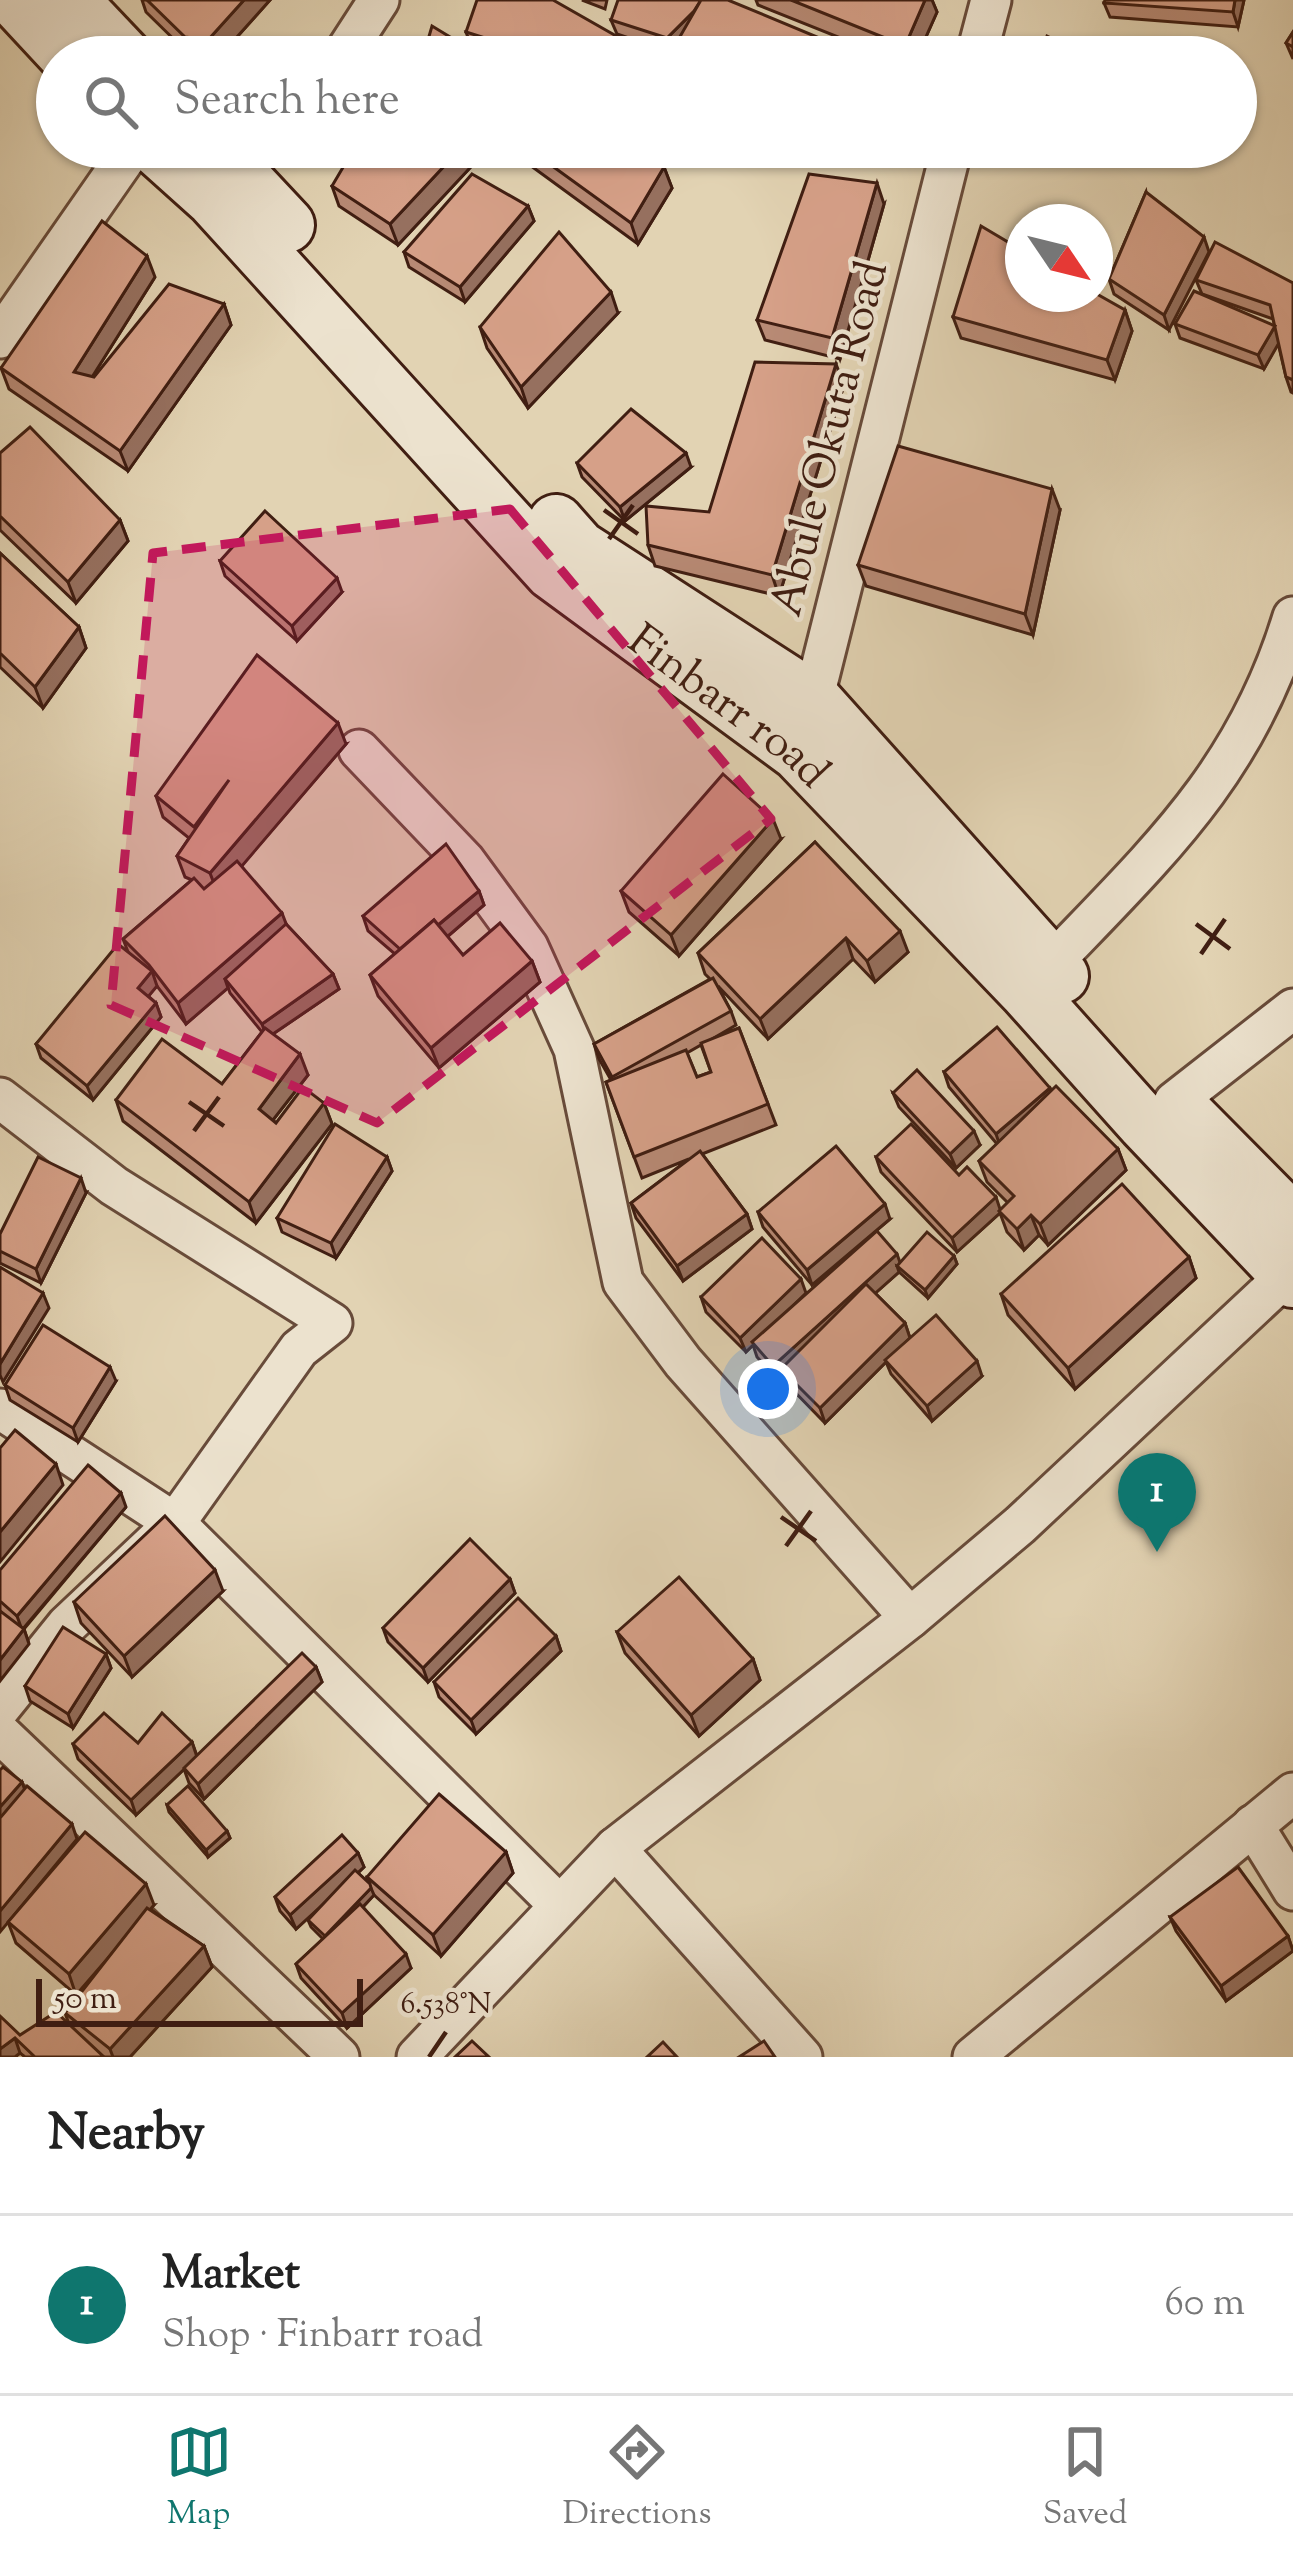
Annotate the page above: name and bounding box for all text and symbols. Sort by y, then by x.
search box [36,36,1257,168]
icon: search [78,69,144,135]
text: Search here [174,70,400,135]
north arrow [1005,204,1113,312]
street label: Abule Okuta Road [757,255,908,624]
street label: Finbarr road [612,611,842,805]
your location [738,1359,798,1419]
pin: 1 [1118,1453,1196,1552]
scale bar [36,1973,363,2026]
text: 50 m [54,1976,117,2024]
text: 6.538°N [401,1984,492,2027]
text: Nearby [48,2099,205,2172]
text: Market [162,2244,300,2309]
text: 1 [80,2277,94,2333]
text: 60 m [1164,2277,1245,2333]
text: Shop · Finbarr road [162,2309,483,2365]
tab: Map [166,2419,232,2539]
tab: Directions [563,2419,712,2539]
tab: Saved [1043,2419,1127,2539]

